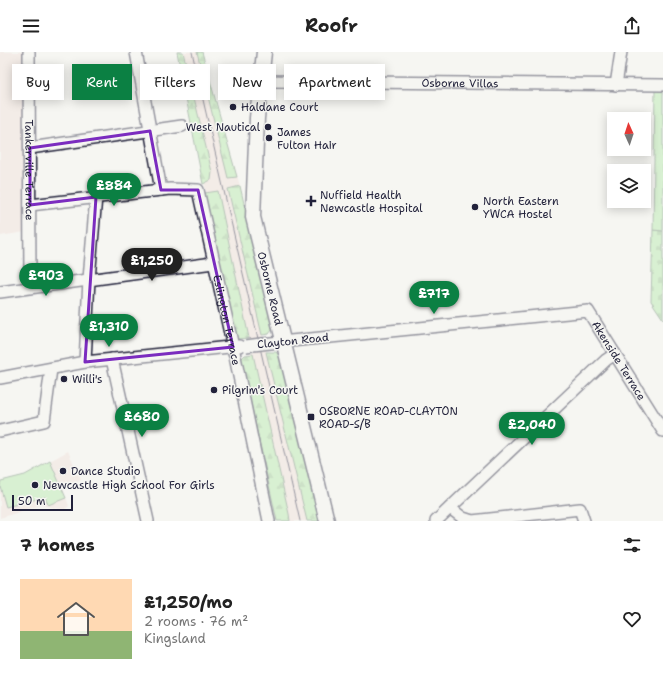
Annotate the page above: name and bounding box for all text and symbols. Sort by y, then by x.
text: Roofr [305,14,358,38]
icon: menu [20,15,42,37]
icon: share [621,15,643,37]
chip: Buy [12,64,64,100]
chip: Rent [72,64,132,100]
chip: Filters [140,64,210,100]
chip: New [218,64,276,100]
chip: Apartment [284,64,385,100]
street label: Osborne Villas [421,75,499,91]
place label: Haldane Court [241,100,319,115]
marker: Haldane Court [228,102,238,112]
north arrow [607,112,651,156]
map controls [607,112,651,208]
street label: Tankerville Terrace [22,120,37,220]
place label: West Nautical [186,120,261,135]
marker: West Nautical [263,122,273,132]
place label: James Fulton Hair [277,125,337,153]
marker: James Fulton Hair [264,133,274,143]
button: layers [607,164,651,208]
pin: £884 [90,173,138,207]
text: £884 [96,177,132,194]
place label: Nuffield Health Newcastle Hospital [320,188,423,216]
place label: North Eastern YWCA Hostel [483,194,559,222]
marker: Nuffield Health Newcastle Hospital [305,195,317,207]
marker: North Eastern YWCA Hostel [470,202,480,212]
pin: £1,250 [119,248,185,282]
street label: Osborne Road [254,250,287,327]
text: £1,250 [130,252,174,269]
pin: £903 [22,263,70,297]
text: £903 [28,267,64,284]
street label: Eslington Terrace [210,273,244,367]
pin: £717 [410,281,458,315]
text: £717 [418,285,450,302]
pin: £1,310 [76,314,142,348]
text: £1,310 [89,318,129,335]
street label: Akenside Terrace [588,318,649,403]
street label: Clayton Road [256,330,330,352]
place label: Willi's [72,372,102,387]
marker: Willi's [59,374,69,384]
place label: Pilgrim's Court [222,383,298,398]
marker: Pilgrim's Court [209,385,219,395]
pin: £680 [118,404,166,438]
place label: OSBORNE ROAD-CLAYTON ROAD-S/B [319,404,458,432]
text: £680 [124,408,160,425]
marker: OSBORNE ROAD-CLAYTON ROAD-S/B [306,412,316,422]
pin: £2,040 [499,412,565,446]
text: £2,040 [508,416,556,433]
place label: Dance Studio [71,464,141,479]
marker: Dance Studio [58,466,68,476]
place label: Newcastle High School For Girls [43,478,215,493]
marker: Newcastle High School For Girls [30,480,40,490]
scale bar [12,493,73,512]
text: 50 m [18,494,46,509]
text: 7 homes [20,534,95,556]
icon: filters [621,534,643,556]
text: £1,250/mo [144,591,233,613]
icon: home [52,595,100,643]
icon: heart [621,608,643,630]
text: 2 rooms · 76 m² [144,613,248,630]
text: Kingsland [144,630,206,647]

